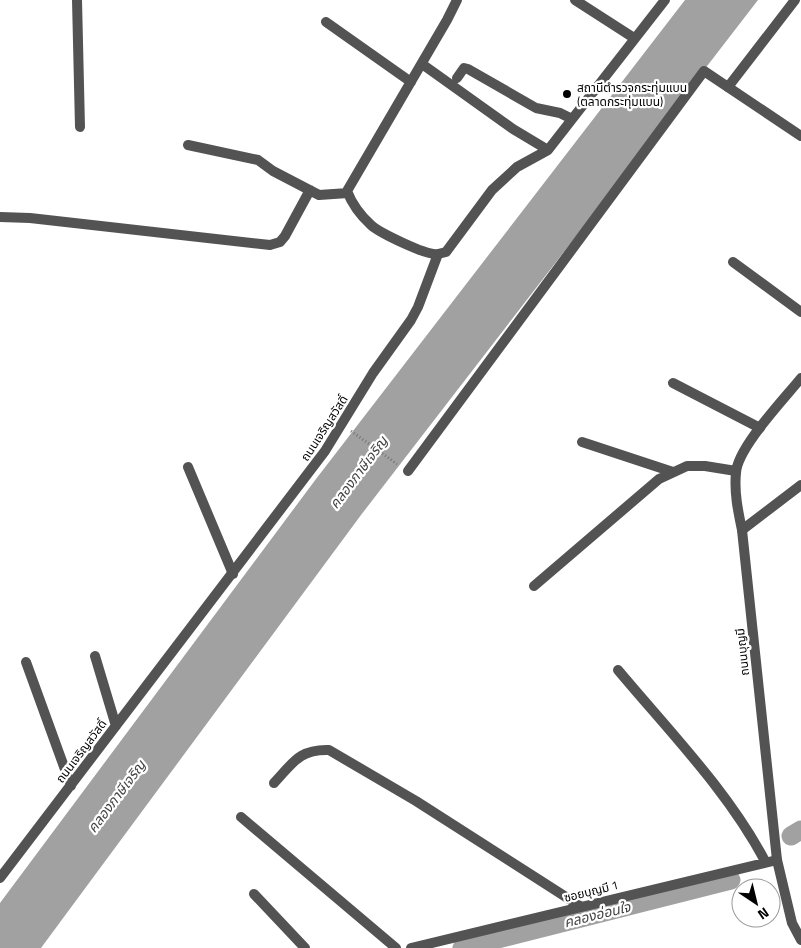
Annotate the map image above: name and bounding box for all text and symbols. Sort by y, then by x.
place label: สถานีตำรวจกระทุ่มแบน (ตลาดกระทุ่มแบน) [577,78,687,111]
marker: สถานีตำรวจกระทุ่มแบน (ตลาดกระทุ่มแบน) [561,88,573,100]
street label: ถนนเจริญสวัสดิ์ [296,391,352,465]
water label: คลองภาษีเจริญ [324,430,393,513]
street label: ถนนบุญมี [730,627,754,677]
street label: ถนนเจริญสวัสดิ์ [51,715,111,787]
water label: คลองภาษีเจริญ [82,754,151,837]
street label: ซอยบุญมี 1 [562,875,620,907]
north arrow [731,878,781,928]
water label: คลองอ่อนใจ [562,895,633,932]
text: N [754,903,774,925]

